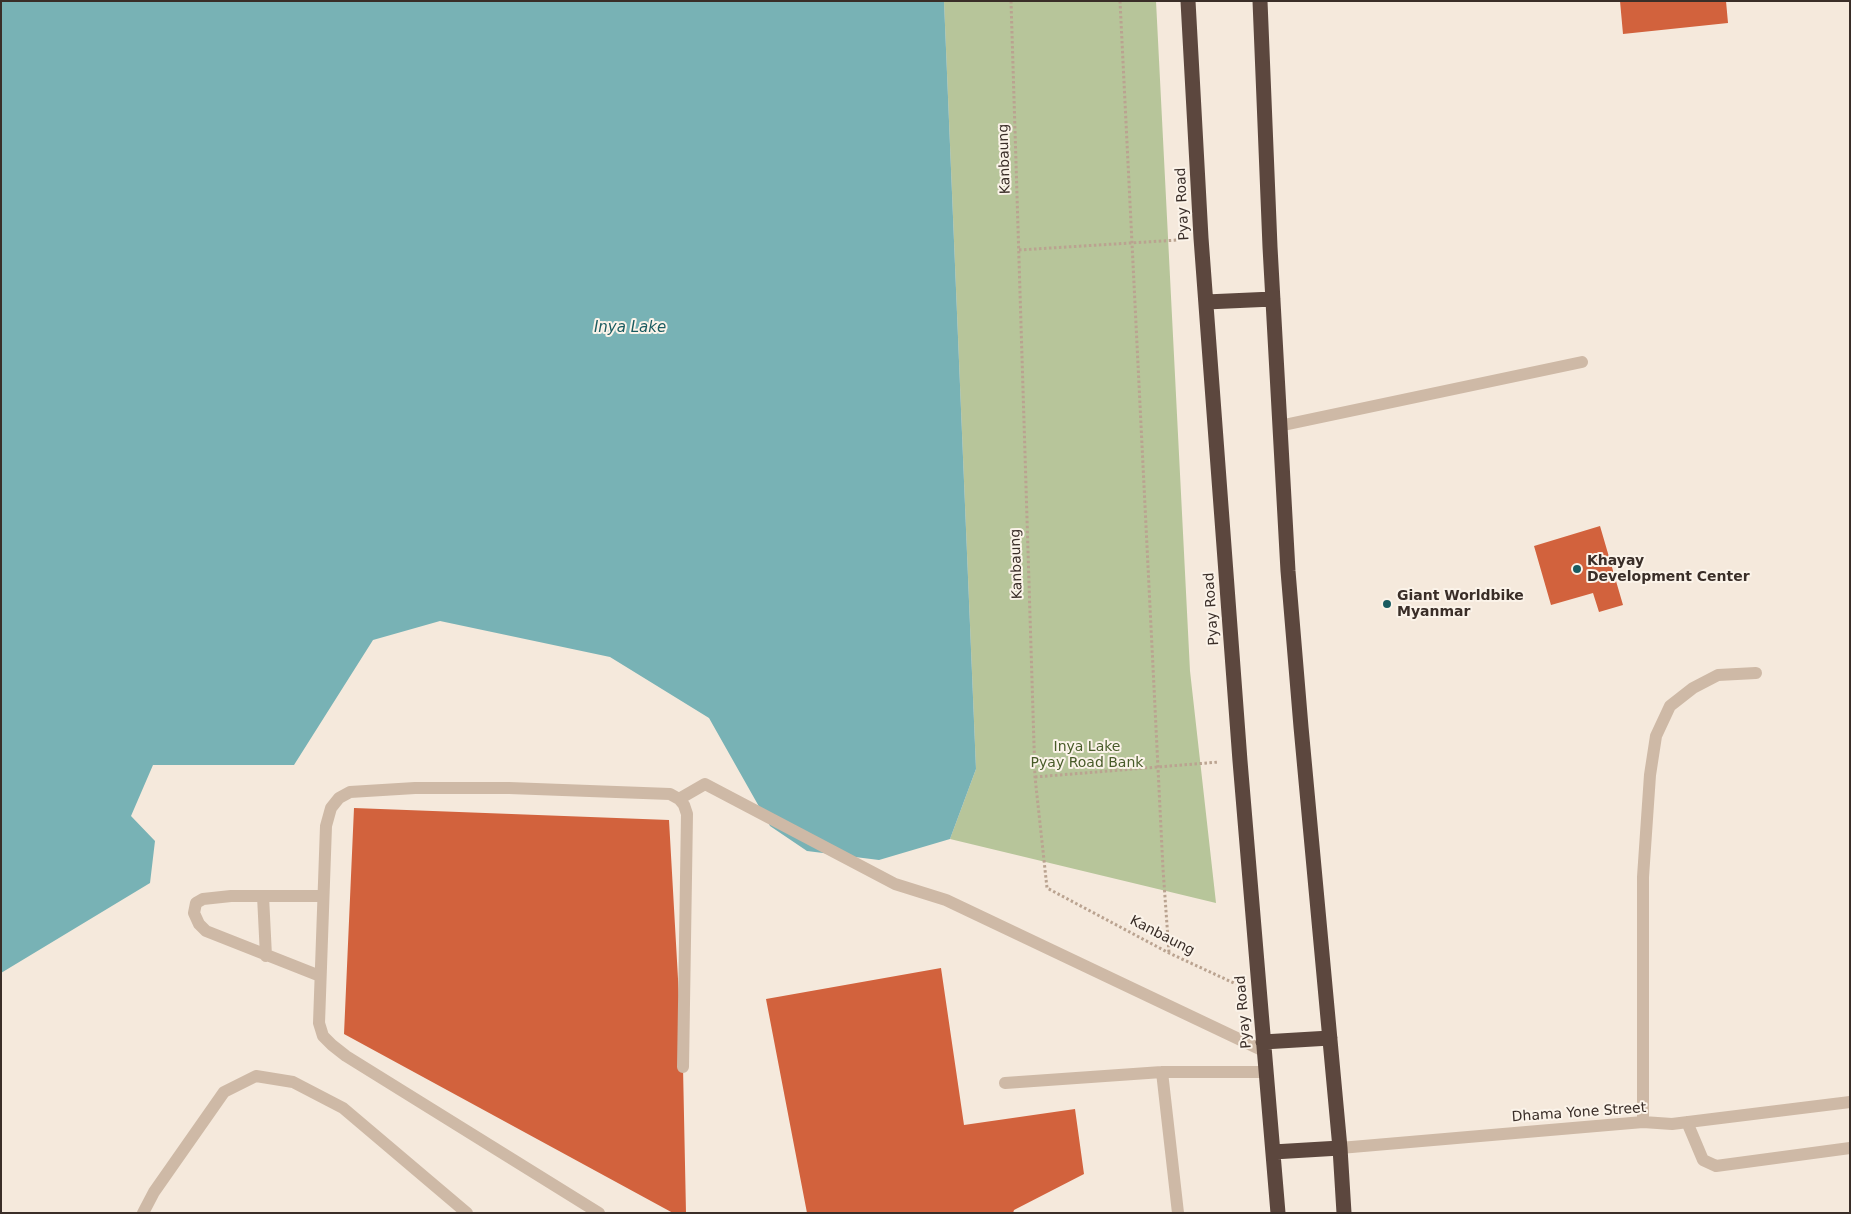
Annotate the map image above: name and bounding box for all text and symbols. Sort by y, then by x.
street label: Kanbaung [995,123,1015,195]
street label: Pyay Road [1173,167,1193,241]
water label: Inya Lake [594,319,666,337]
street label: Kanbaung [1007,528,1027,600]
place label: Khayay Development Center [1587,553,1750,586]
marker: Khayay Development Center [1571,563,1583,575]
street label: Pyay Road [1201,572,1223,646]
place label: Giant Worldbike Myanmar [1397,588,1524,620]
marker: Giant Worldbike Myanmar [1381,598,1393,610]
park label: Inya Lake Pyay Road Bank [1031,739,1143,772]
street label: Kanbaung [1127,913,1197,959]
street label: Pyay Road [1232,975,1256,1049]
street label: Dhama Yone Street [1511,1100,1647,1126]

